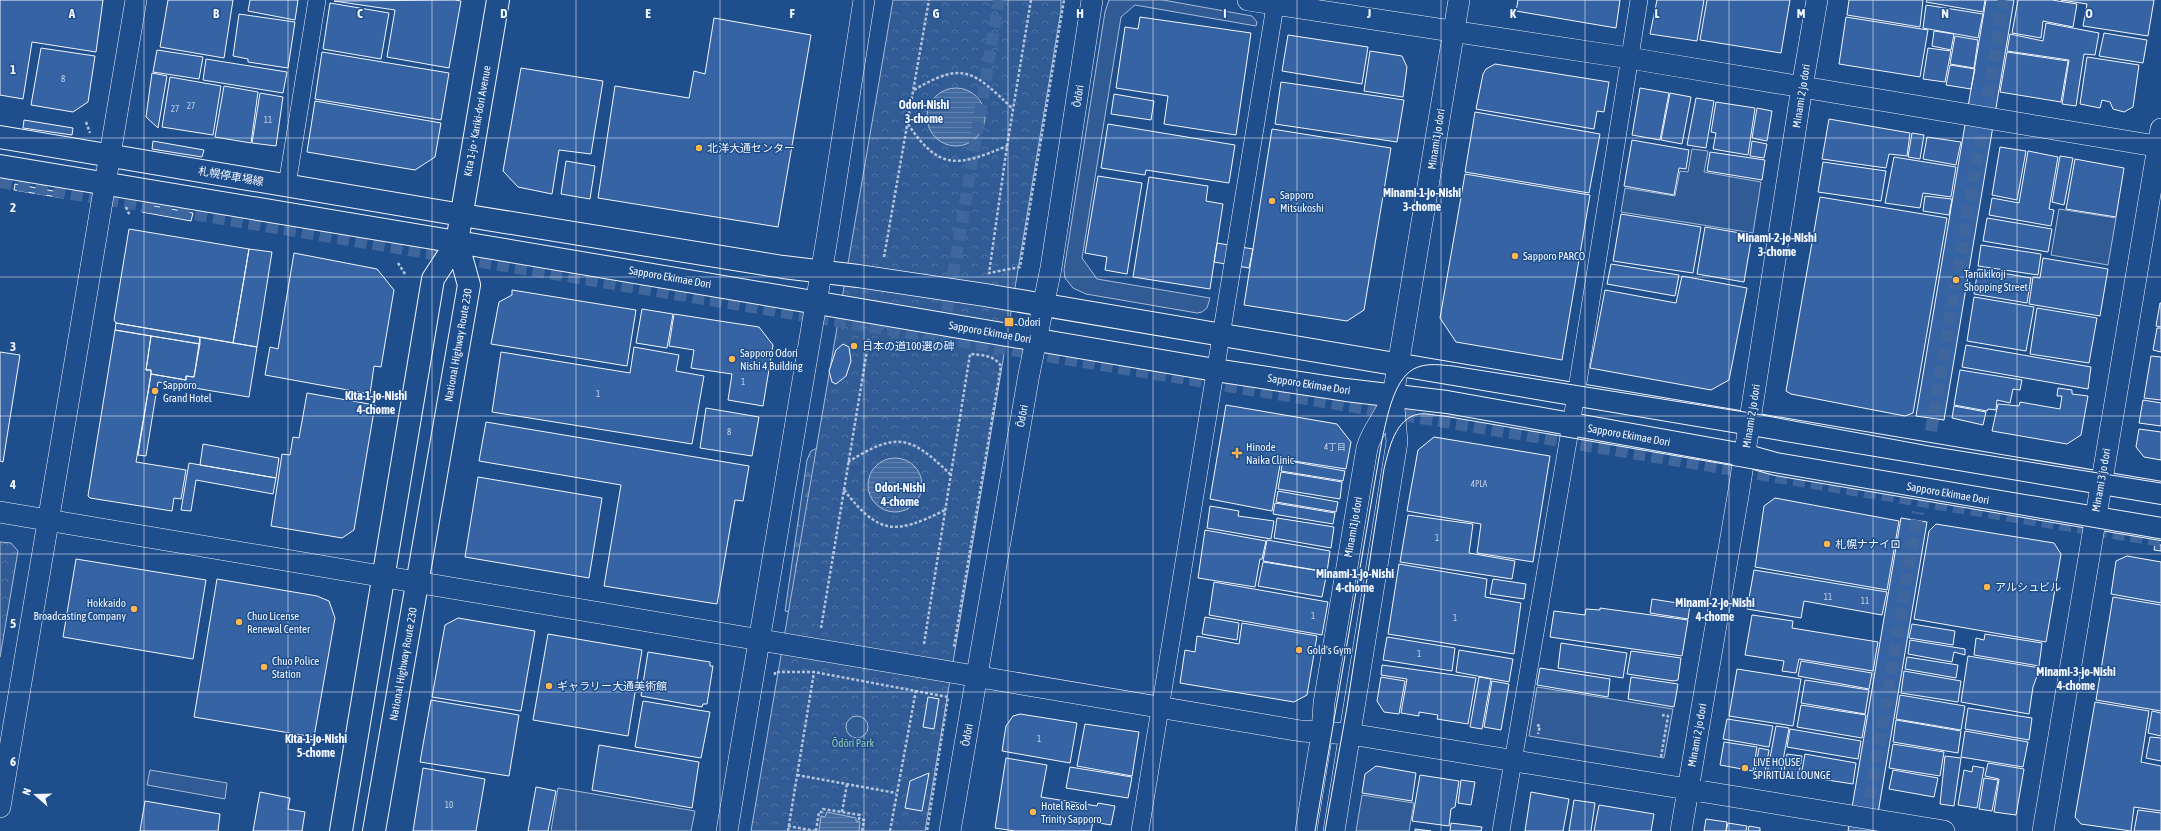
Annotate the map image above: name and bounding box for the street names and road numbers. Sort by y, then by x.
street label: Minami 2 jo dori [1790,63,1812,129]
street label: Kita 1-jo･Kariki-dori Avenue [461,65,493,177]
street label: Ōdōri [1070,84,1086,108]
street label: Minami1jo dori [1425,108,1447,170]
street label: 札幌停車場線 [197,164,265,188]
street label: Sapporo Ekimae Dori [628,264,712,290]
street label: National Highway Route 230 [442,287,474,403]
street label: Sapporo Ekimae Dori [948,319,1032,345]
street label: Sapporo Ekimae Dori [1267,372,1351,396]
street label: Minami 2 jo dori [1740,383,1762,449]
street label: Ōdōri [1014,404,1030,428]
street label: Sapporo Ekimae Dori [1587,422,1671,448]
street label: Minami 3 jo dori [2090,447,2112,513]
street label: Sapporo Ekimae Dori [1906,480,1990,506]
street label: Minami1jo dori [1342,496,1364,558]
street label: National Highway Route 230 [387,606,419,722]
street label: Minami 2 jo dori [1686,702,1708,768]
street label: Ōdōri [959,723,975,747]

